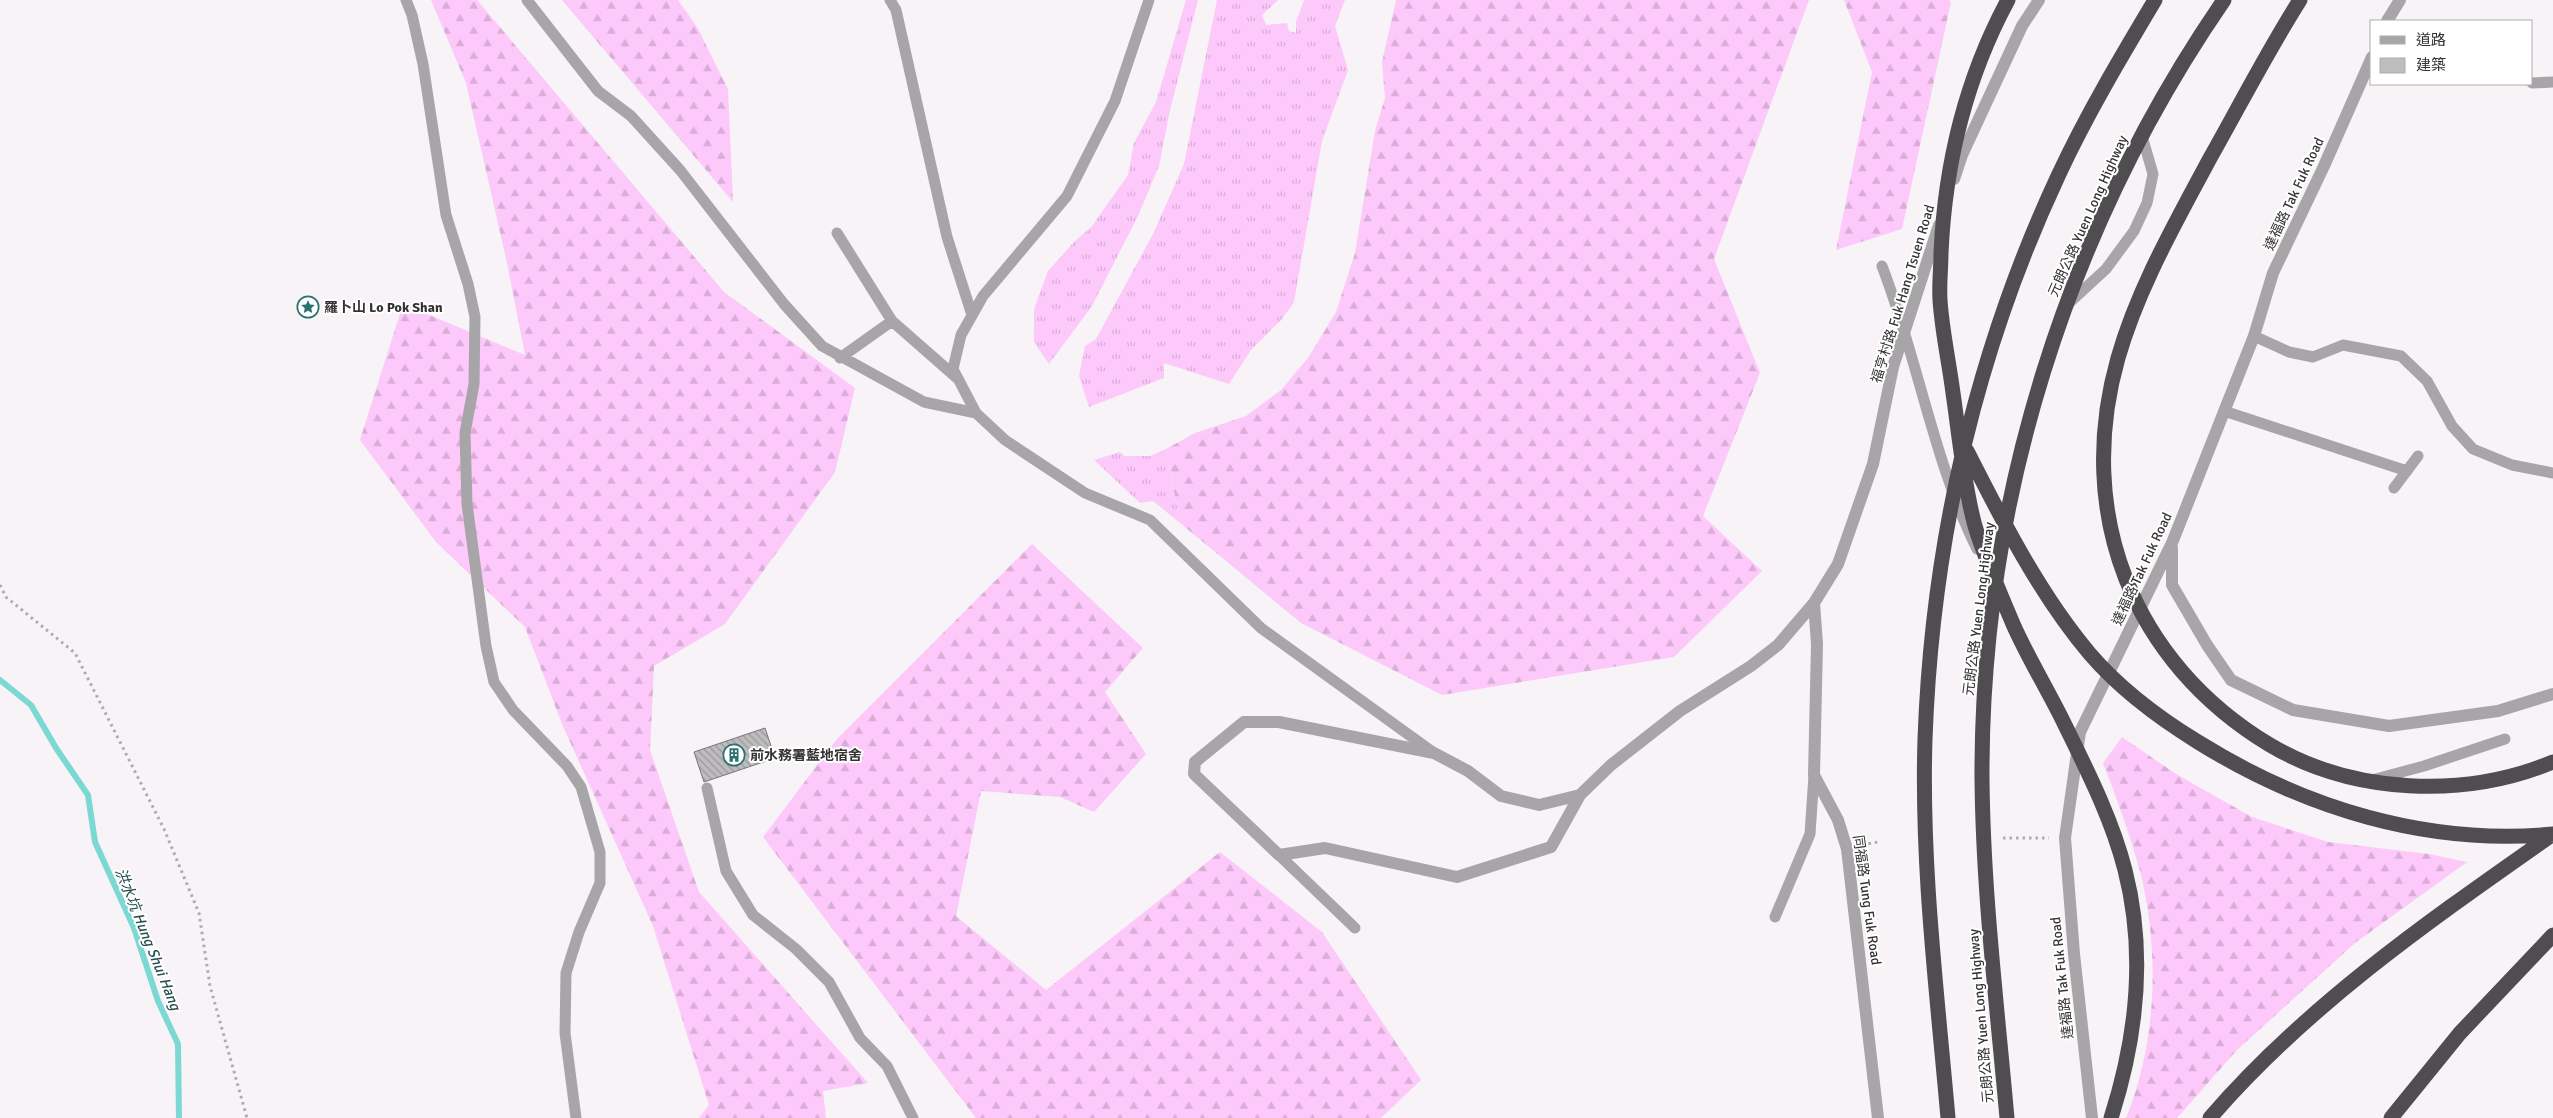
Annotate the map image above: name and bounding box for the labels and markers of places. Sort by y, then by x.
place icon: 羅卜山 Lo Pok Shan [296,295,320,319]
place label: 羅卜山 Lo Pok Shan [324,299,443,316]
building icon: 前水務署藍地宿舍 [722,743,746,767]
place label: 前水務署藍地宿舍 [750,747,862,764]

